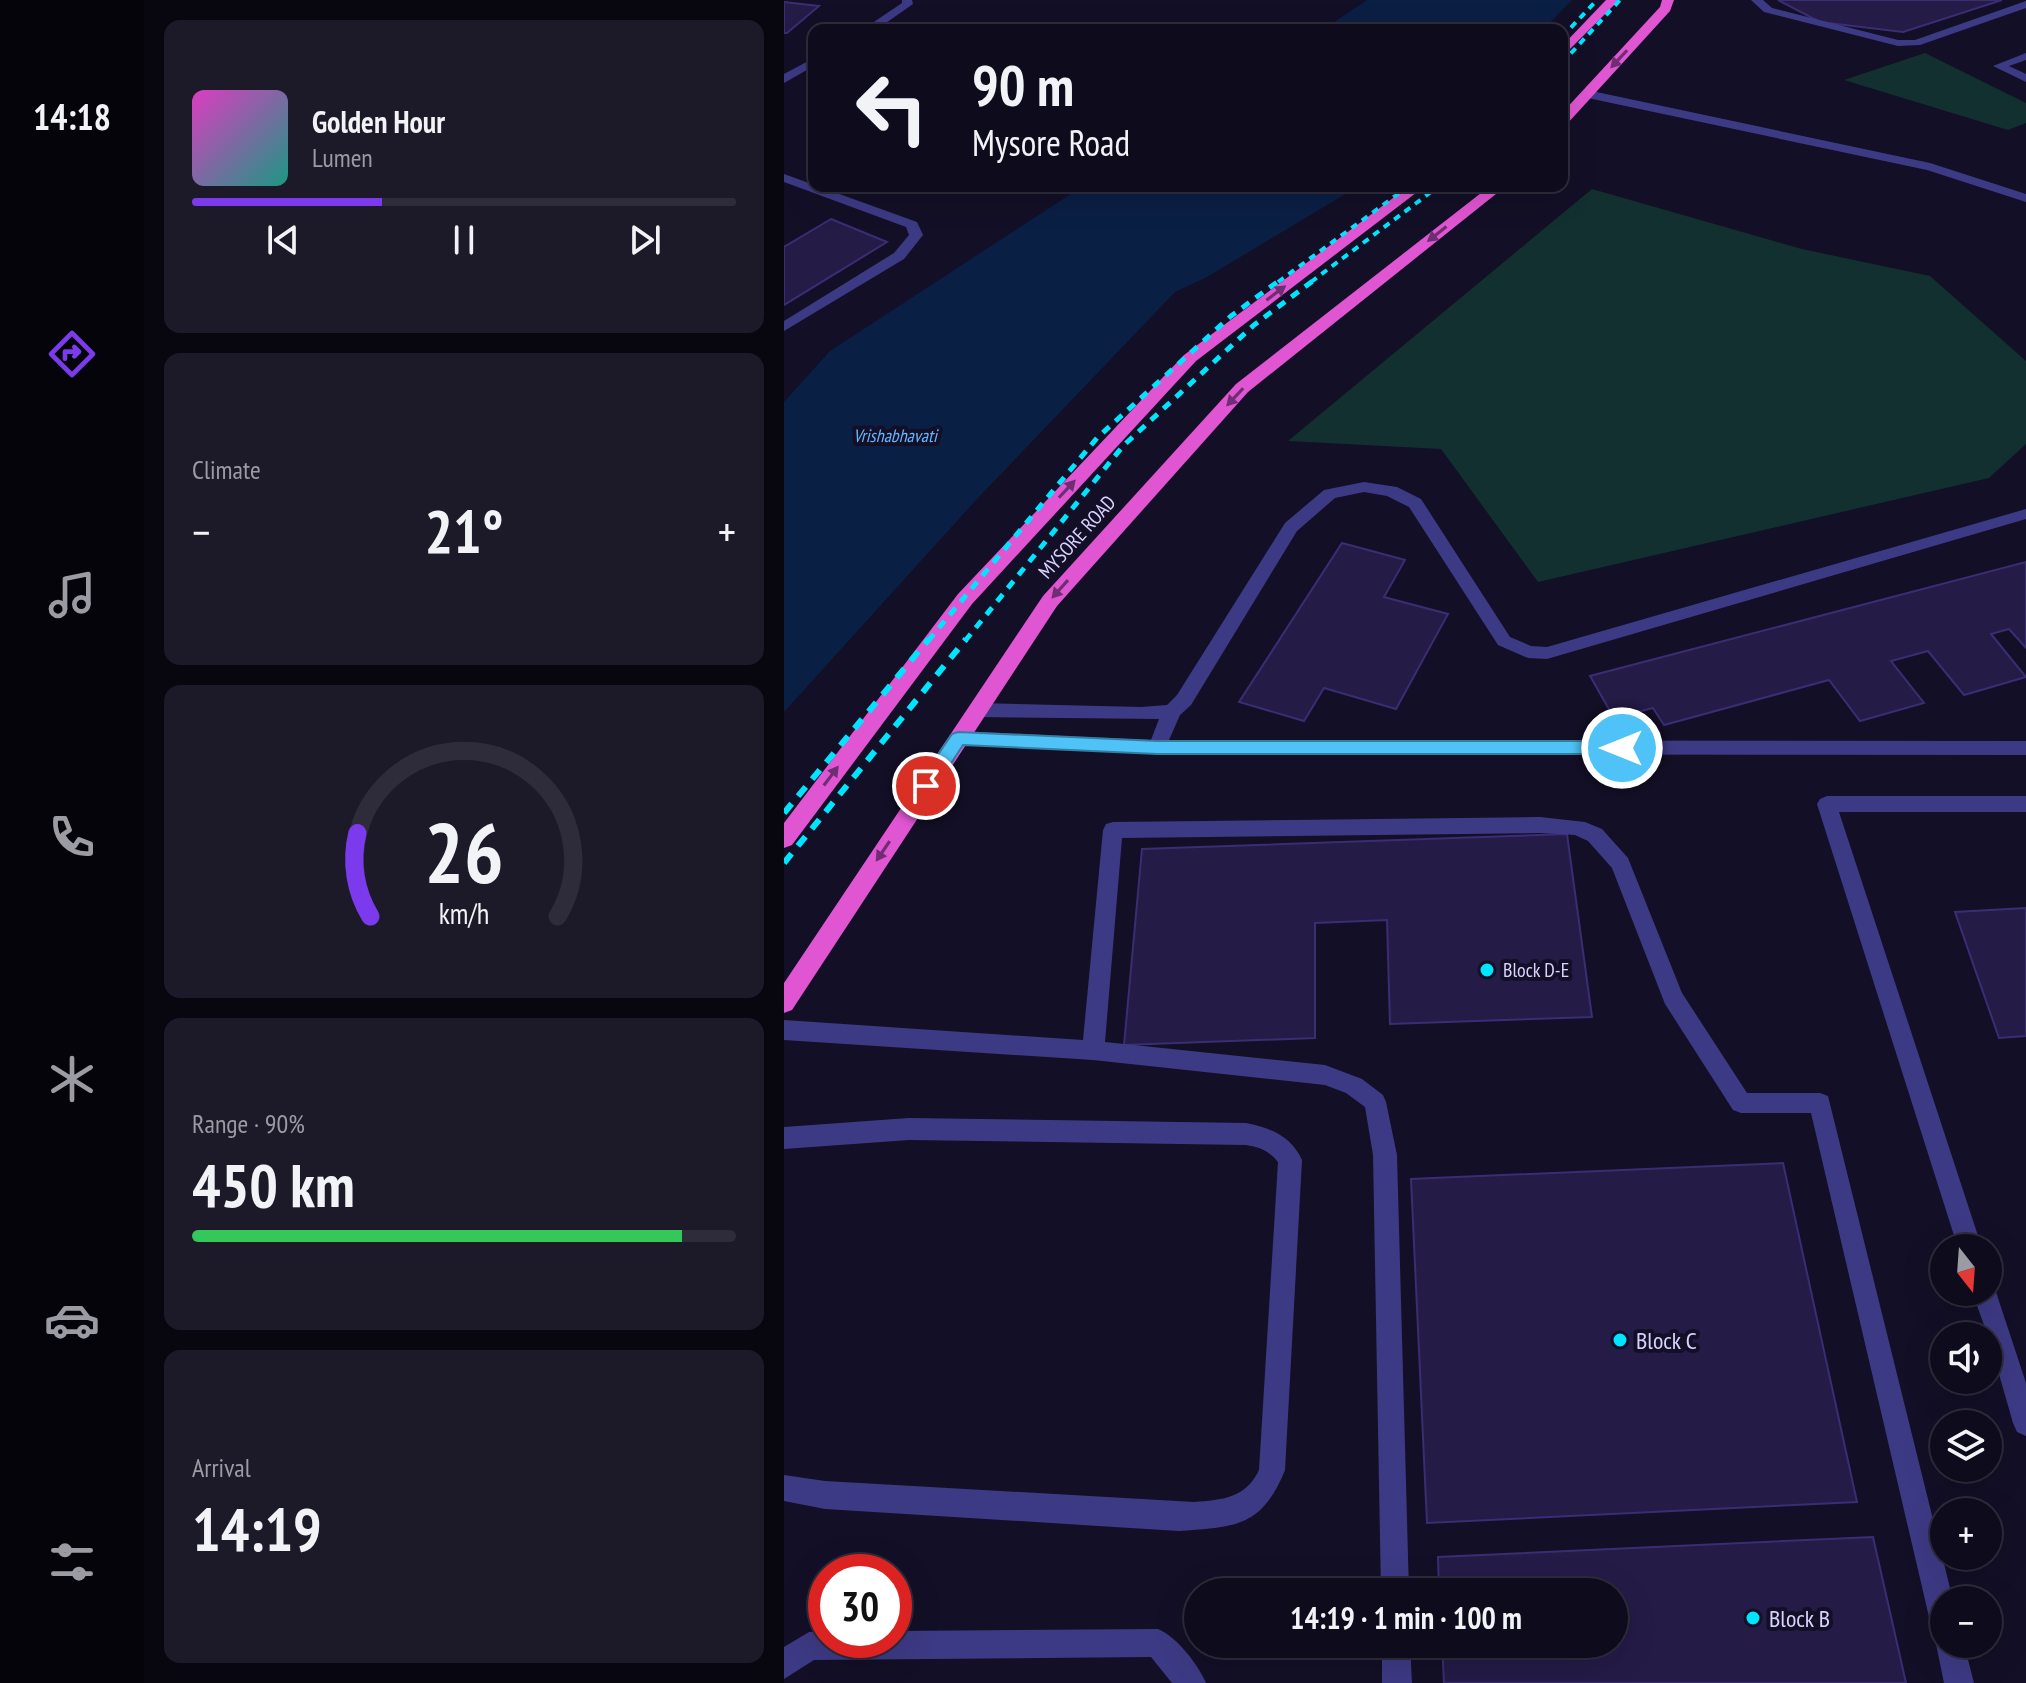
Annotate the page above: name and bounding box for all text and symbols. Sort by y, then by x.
text: 90 m [972,49,1074,121]
one-way arrow [1610,50,1628,69]
icon: left [840,56,944,160]
text: 14:18 [33,93,111,140]
text: Golden Hour [312,102,445,141]
text: Mysore Road [972,119,1130,166]
text: Lumen [312,141,373,174]
icon: previous [261,218,305,262]
icon: pause [442,218,486,262]
icon: next [623,218,667,262]
one-way arrow [1427,226,1447,242]
one-way arrow [1266,285,1286,301]
icon: directions [44,326,100,382]
one-way arrow [1226,387,1244,406]
water label: Vrishabhavati [853,424,939,447]
text: Climate [192,453,261,486]
one-way arrow [1057,480,1075,499]
street label: MYSORE ROAD [1033,490,1121,584]
text: 21° [424,492,504,570]
text: − [192,503,210,560]
text: + [718,503,736,560]
icon: music [44,567,100,623]
one-way arrow [1052,579,1069,599]
position arrow [1580,706,1664,790]
pin [892,752,960,820]
icon: arrive [904,764,948,808]
one-way arrow [823,766,838,787]
text: 26 [424,798,504,906]
icon: phone [44,809,100,865]
one-way arrow [876,840,891,861]
text: km/h [439,896,489,933]
place label: Block D-E [1503,957,1569,983]
marker: Block D-E [1478,961,1496,979]
icon: climate [44,1051,100,1107]
text: Range · 90% [192,1107,305,1140]
text: 450 km [192,1146,355,1224]
north arrow [1930,1234,2002,1306]
map controls [1930,1234,2002,1658]
icon: car [44,1292,100,1348]
button: sound [1930,1322,2002,1394]
place label: Block C [1636,1325,1697,1356]
marker: Block C [1611,1331,1629,1349]
button: layers [1930,1410,2002,1482]
text: Arrival [192,1451,251,1484]
text: 14:19 [192,1490,322,1568]
button: + [1930,1498,2002,1570]
icon: filters [44,1534,100,1590]
speed limit sign: 30 [808,1554,912,1658]
button: − [1930,1586,2002,1658]
text: 14:19 · 1 min · 100 m [1290,1598,1522,1637]
place label: Block B [1769,1603,1830,1634]
marker: Block B [1744,1609,1762,1627]

